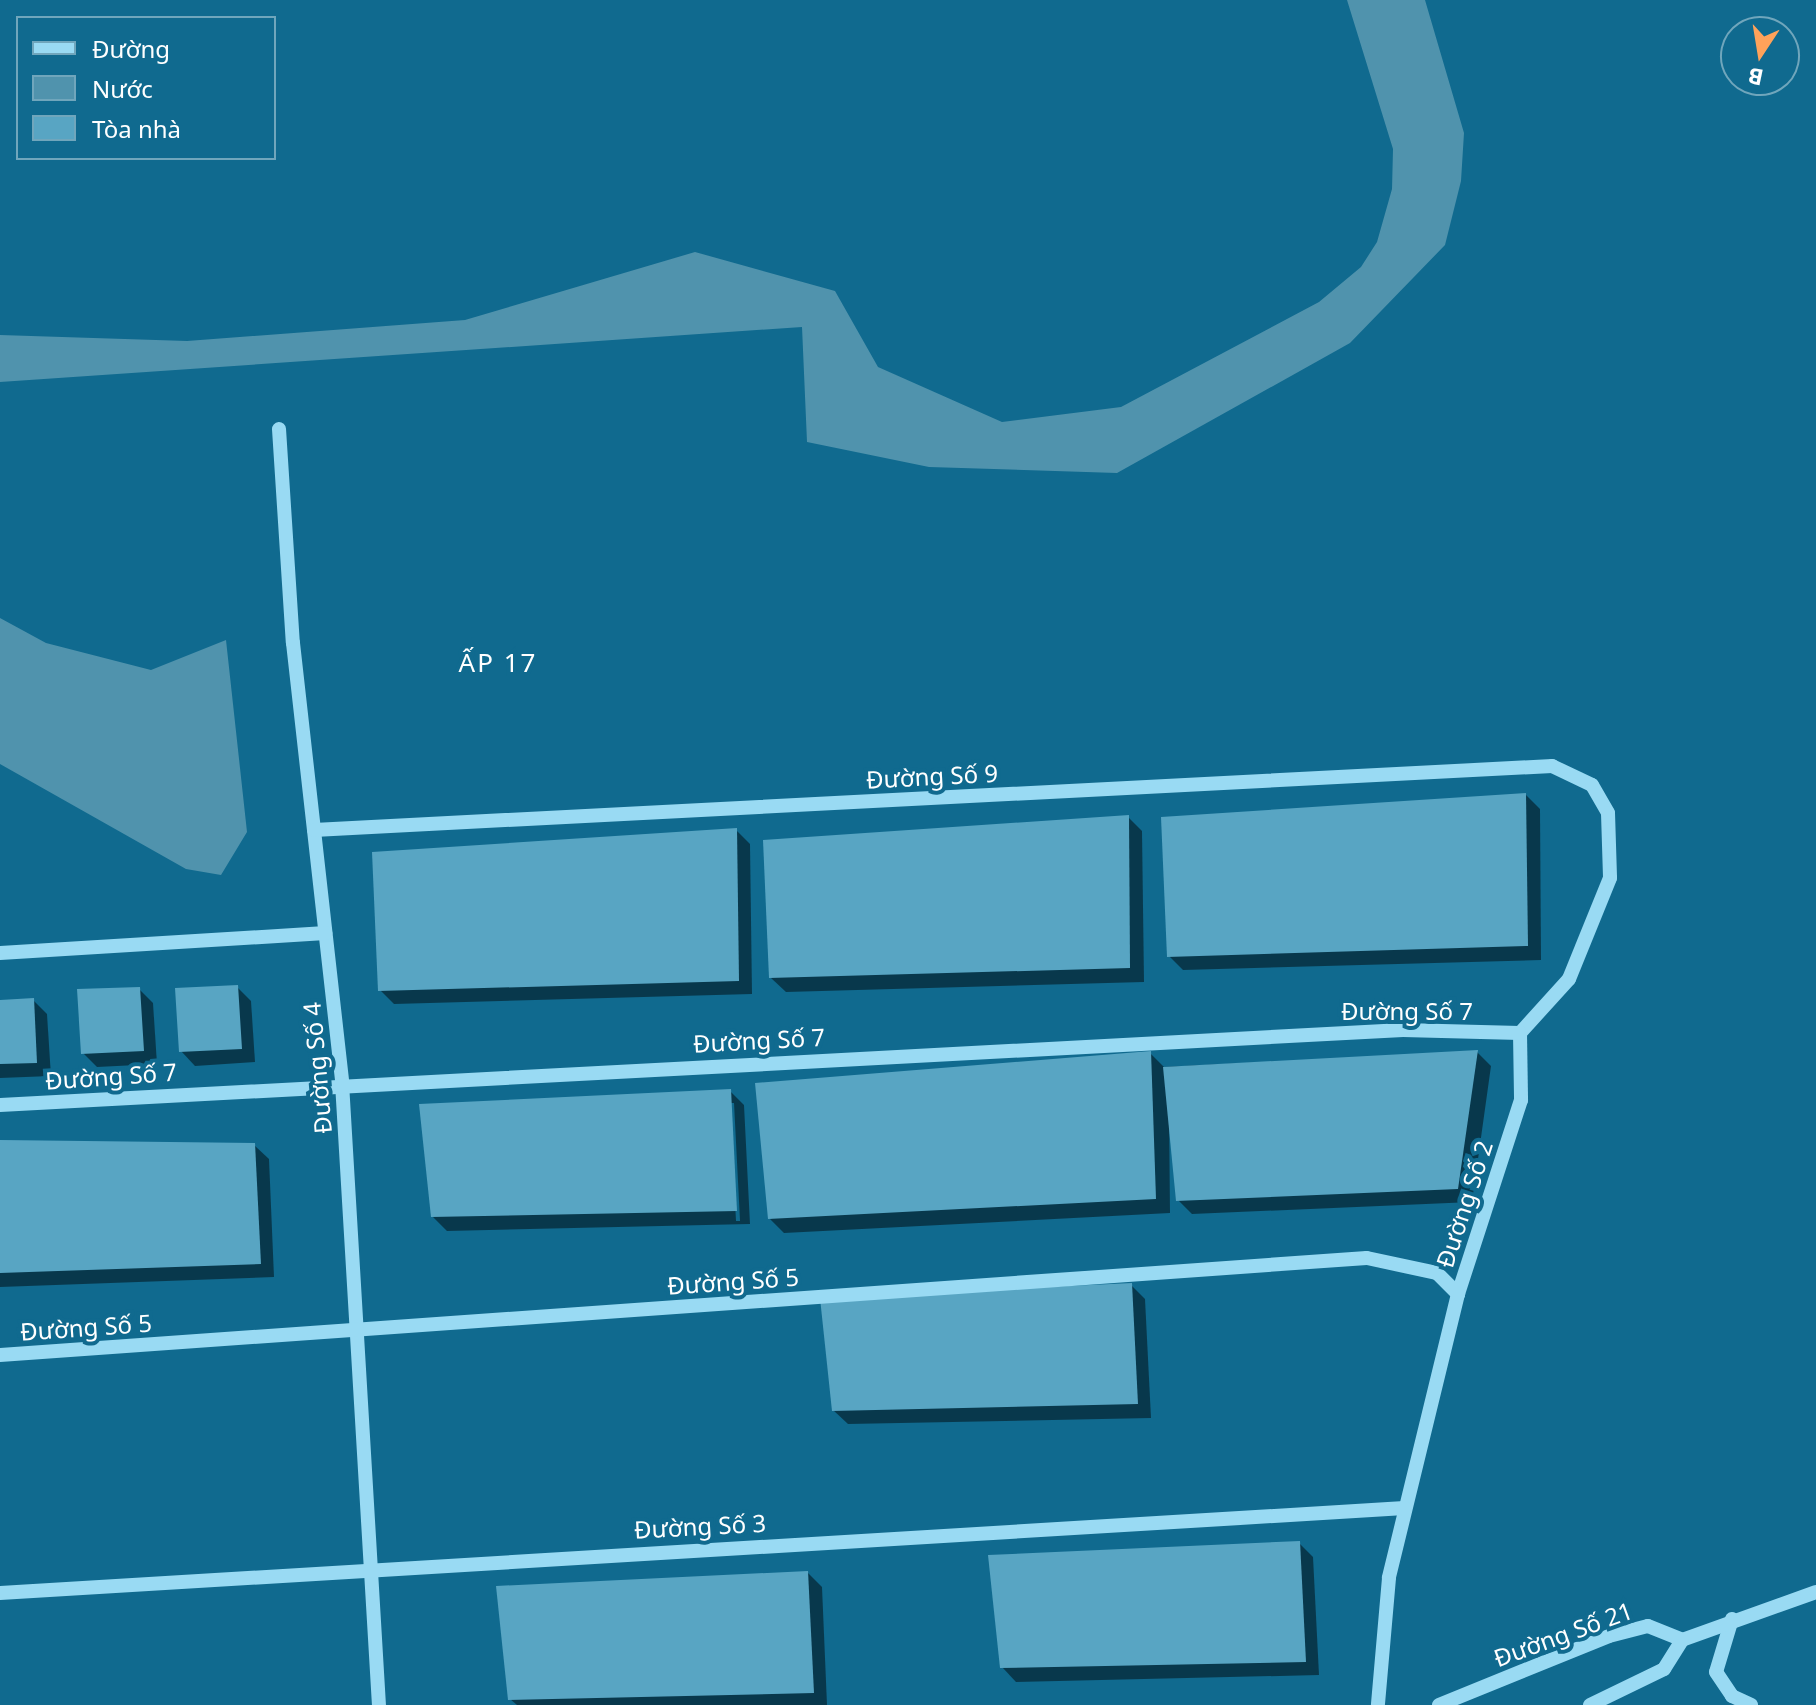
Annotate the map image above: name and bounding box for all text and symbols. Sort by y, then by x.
legend [16,16,276,160]
north arrow [1720,16,1800,96]
text: Đường [92,32,170,65]
text: B [1745,61,1766,94]
text: Nước [92,72,153,105]
text: Tòa nhà [92,112,181,145]
district label: ẤP 17 [459,647,537,679]
street label: Đường Số 9 [865,758,999,794]
street label: Đường Số 7 [1341,997,1473,1025]
street label: Đường Số 4 [297,1001,337,1135]
street label: Đường Số 7 [692,1022,826,1058]
street label: Đường Số 7 [44,1057,178,1095]
street label: Đường Số 2 [1430,1137,1498,1271]
street label: Đường Số 5 [666,1262,800,1300]
street label: Đường Số 5 [19,1308,153,1346]
street label: Đường Số 3 [633,1508,767,1544]
street label: Đường Số 21 [1490,1596,1636,1672]

